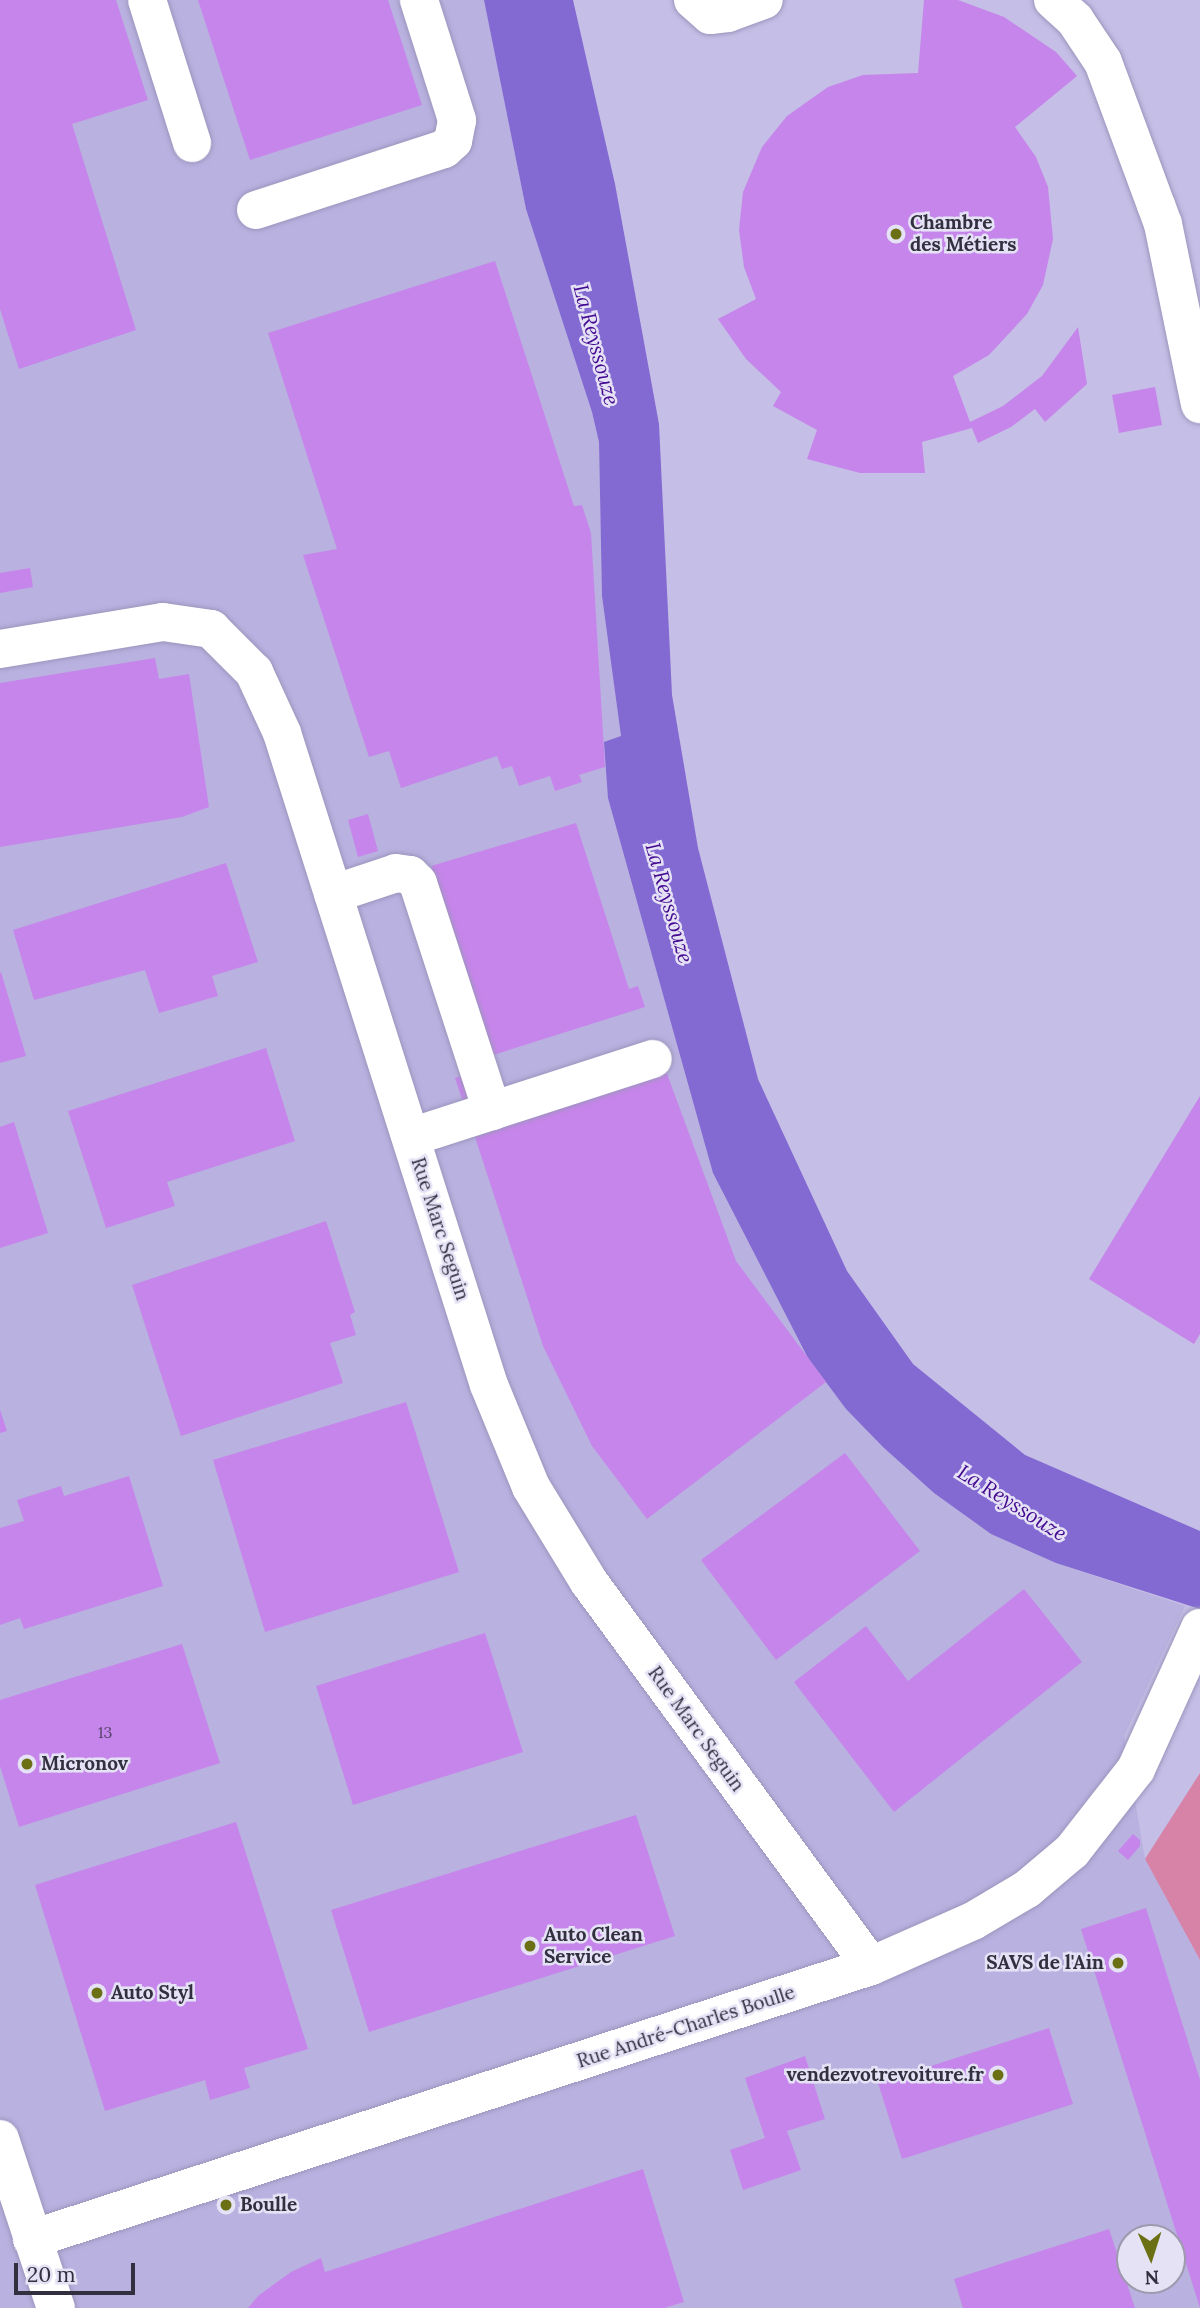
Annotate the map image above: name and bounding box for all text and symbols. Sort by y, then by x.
place label: Chambre des Métiers [910,212,1017,256]
marker: Chambre des Métiers [888,226,904,242]
water label: La Reyssouze [568,282,624,408]
water label: La Reyssouze [640,840,698,966]
street label: Rue Marc Seguin [406,1155,474,1303]
water label: La Reyssouze [953,1459,1071,1547]
street label: Rue Marc Seguin [643,1662,749,1796]
house number: 13 [98,1722,112,1742]
place label: Micronov [41,1753,128,1775]
marker: Micronov [19,1756,35,1772]
place label: Auto Clean Service [544,1924,643,1968]
marker: Auto Clean Service [522,1938,538,1954]
place label: SAVS de l'Ain [986,1952,1104,1974]
marker: SAVS de l'Ain [1110,1955,1126,1971]
street label: Rue André-Charles Boulle [574,1981,798,2073]
place label: Auto Styl [111,1982,194,2004]
marker: Auto Styl [89,1985,105,2001]
place label: vendezvotrevoiture.fr [786,2064,984,2086]
marker: vendezvotrevoiture.fr [990,2067,1006,2083]
place label: Boulle [240,2194,297,2216]
marker: Boulle [218,2197,234,2213]
north arrow [1116,2224,1186,2294]
scale bar [18,2248,138,2292]
text: 20 m [27,2261,76,2288]
text: N [1144,2266,1160,2290]

